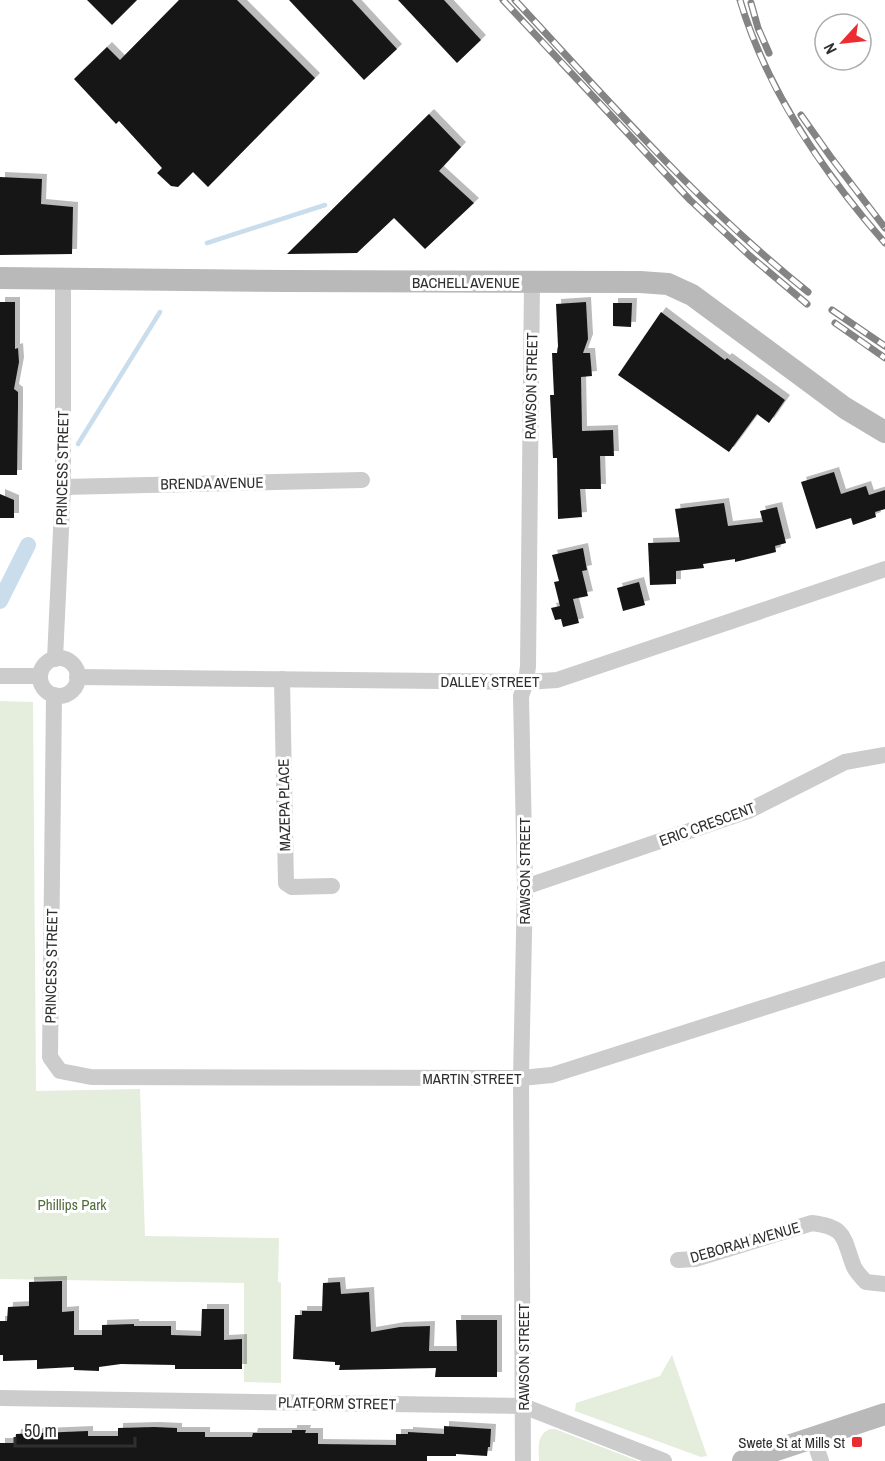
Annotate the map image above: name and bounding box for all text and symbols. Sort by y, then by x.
north arrow [813,12,873,72]
text: N [818,40,842,58]
street label: BACHELL AVENUE [412,272,520,293]
street label: RAWSON STREET [520,332,542,440]
street label: PRINCESS STREET [50,410,74,526]
street label: BRENDA AVENUE [160,472,264,494]
street label: DALLEY STREET [441,671,540,692]
street label: MAZEPA PLACE [273,758,295,852]
street label: ERIC CRESCENT [656,797,758,851]
street label: RAWSON STREET [514,817,535,924]
street label: PRINCESS STREET [39,908,63,1024]
street label: MARTIN STREET [423,1068,522,1089]
park label: Phillips Park [37,1194,107,1215]
street label: DEBORAH AVENUE [688,1216,802,1268]
street label: RAWSON STREET [513,1303,534,1410]
street label: PLATFORM STREET [278,1391,397,1415]
scale bar [15,1410,135,1448]
text: 50 m [24,1418,57,1443]
place label: Swete St at Mills St [738,1432,846,1453]
marker: Swete St at Mills St [850,1435,864,1449]

